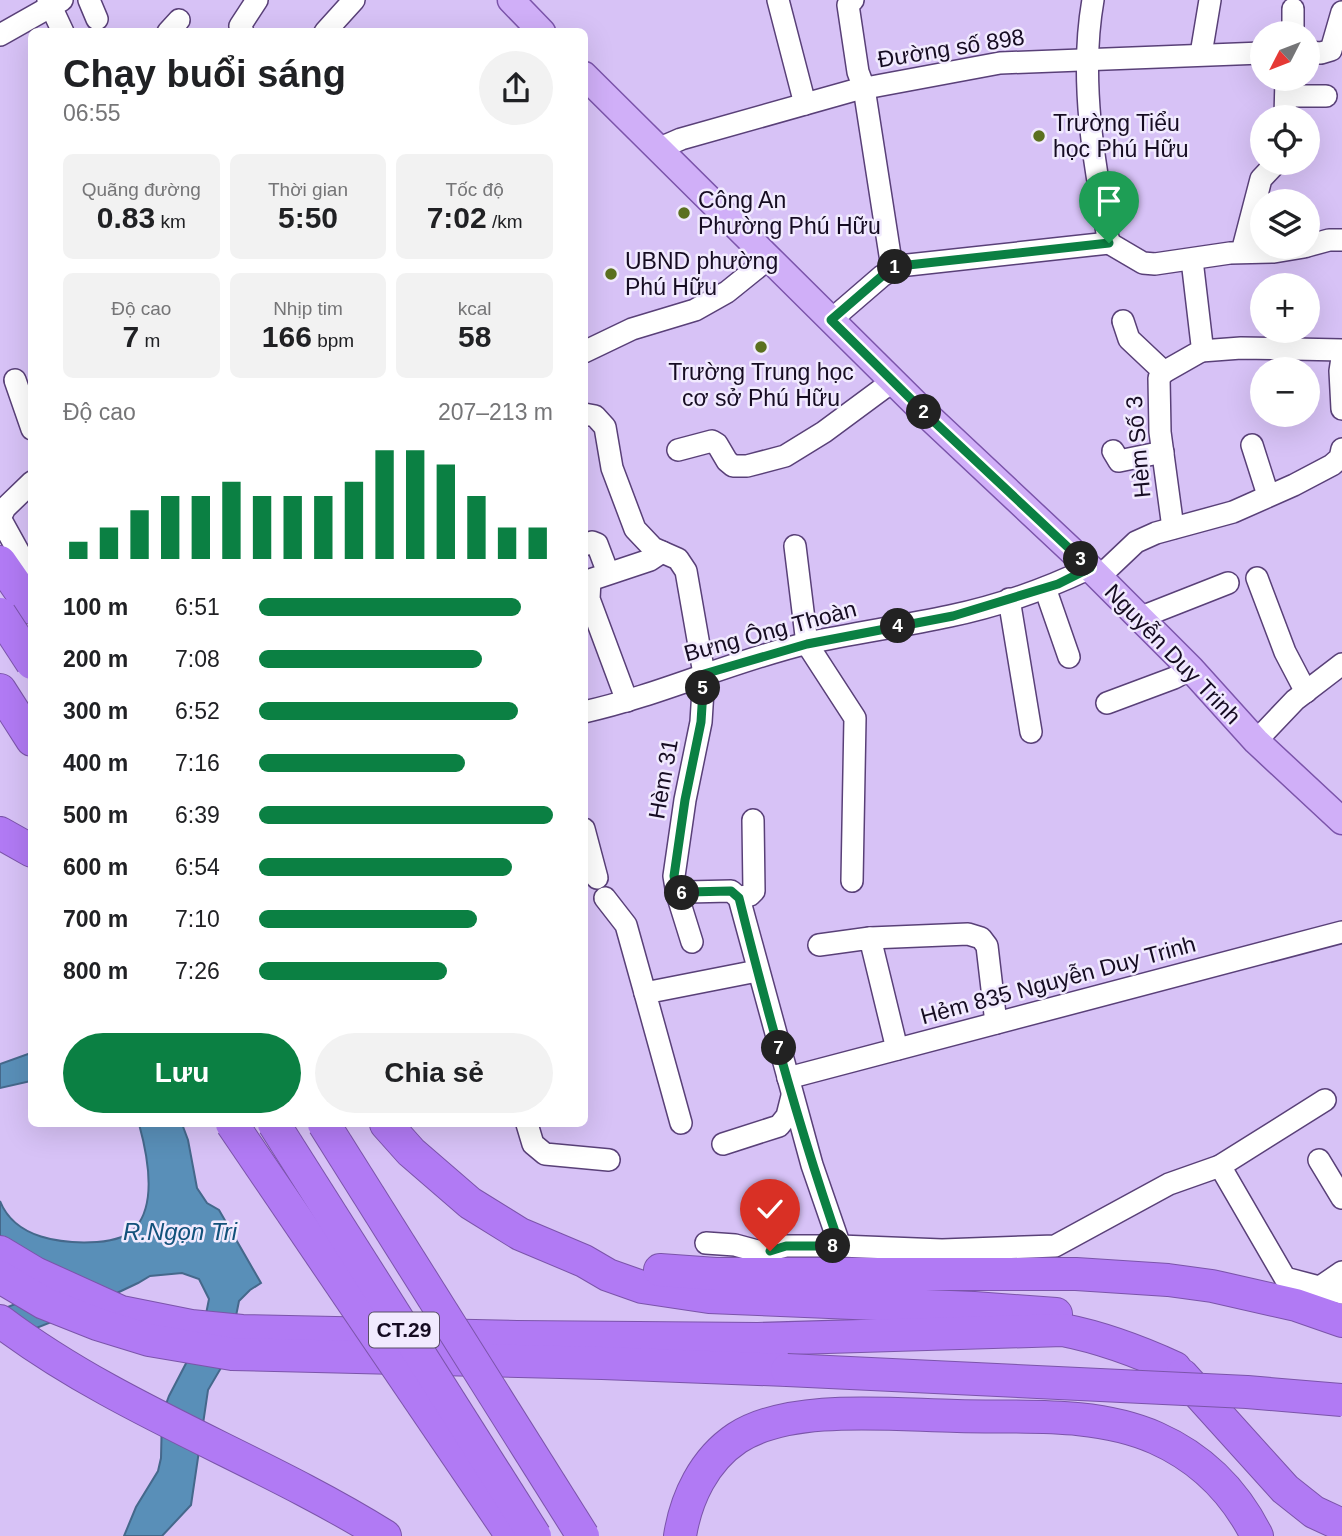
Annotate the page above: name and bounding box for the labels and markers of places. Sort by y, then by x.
place label: Trường Tiểu học Phú Hữu [1053,110,1189,162]
marker: Trường Tiểu học Phú Hữu [1031,128,1047,144]
pin [1079,171,1139,243]
place label: Công An Phường Phú Hữu [698,187,881,239]
marker: Công An Phường Phú Hữu [676,205,692,221]
place label: UBND phường Phú Hữu [625,248,778,300]
pin: 1 [878,250,912,284]
marker: UBND phường Phú Hữu [603,266,619,282]
marker: Trường Trung học cơ sở Phú Hữu [753,339,769,355]
place label: Trường Trung học cơ sở Phú Hữu [668,359,854,411]
pin: 2 [906,394,942,430]
pin: 3 [1064,542,1098,576]
pin: 4 [880,608,916,644]
pin: 5 [686,670,720,706]
pin: 6 [664,876,700,910]
pin: 7 [762,1030,796,1066]
pin [740,1179,800,1251]
pin: 8 [816,1228,850,1264]

